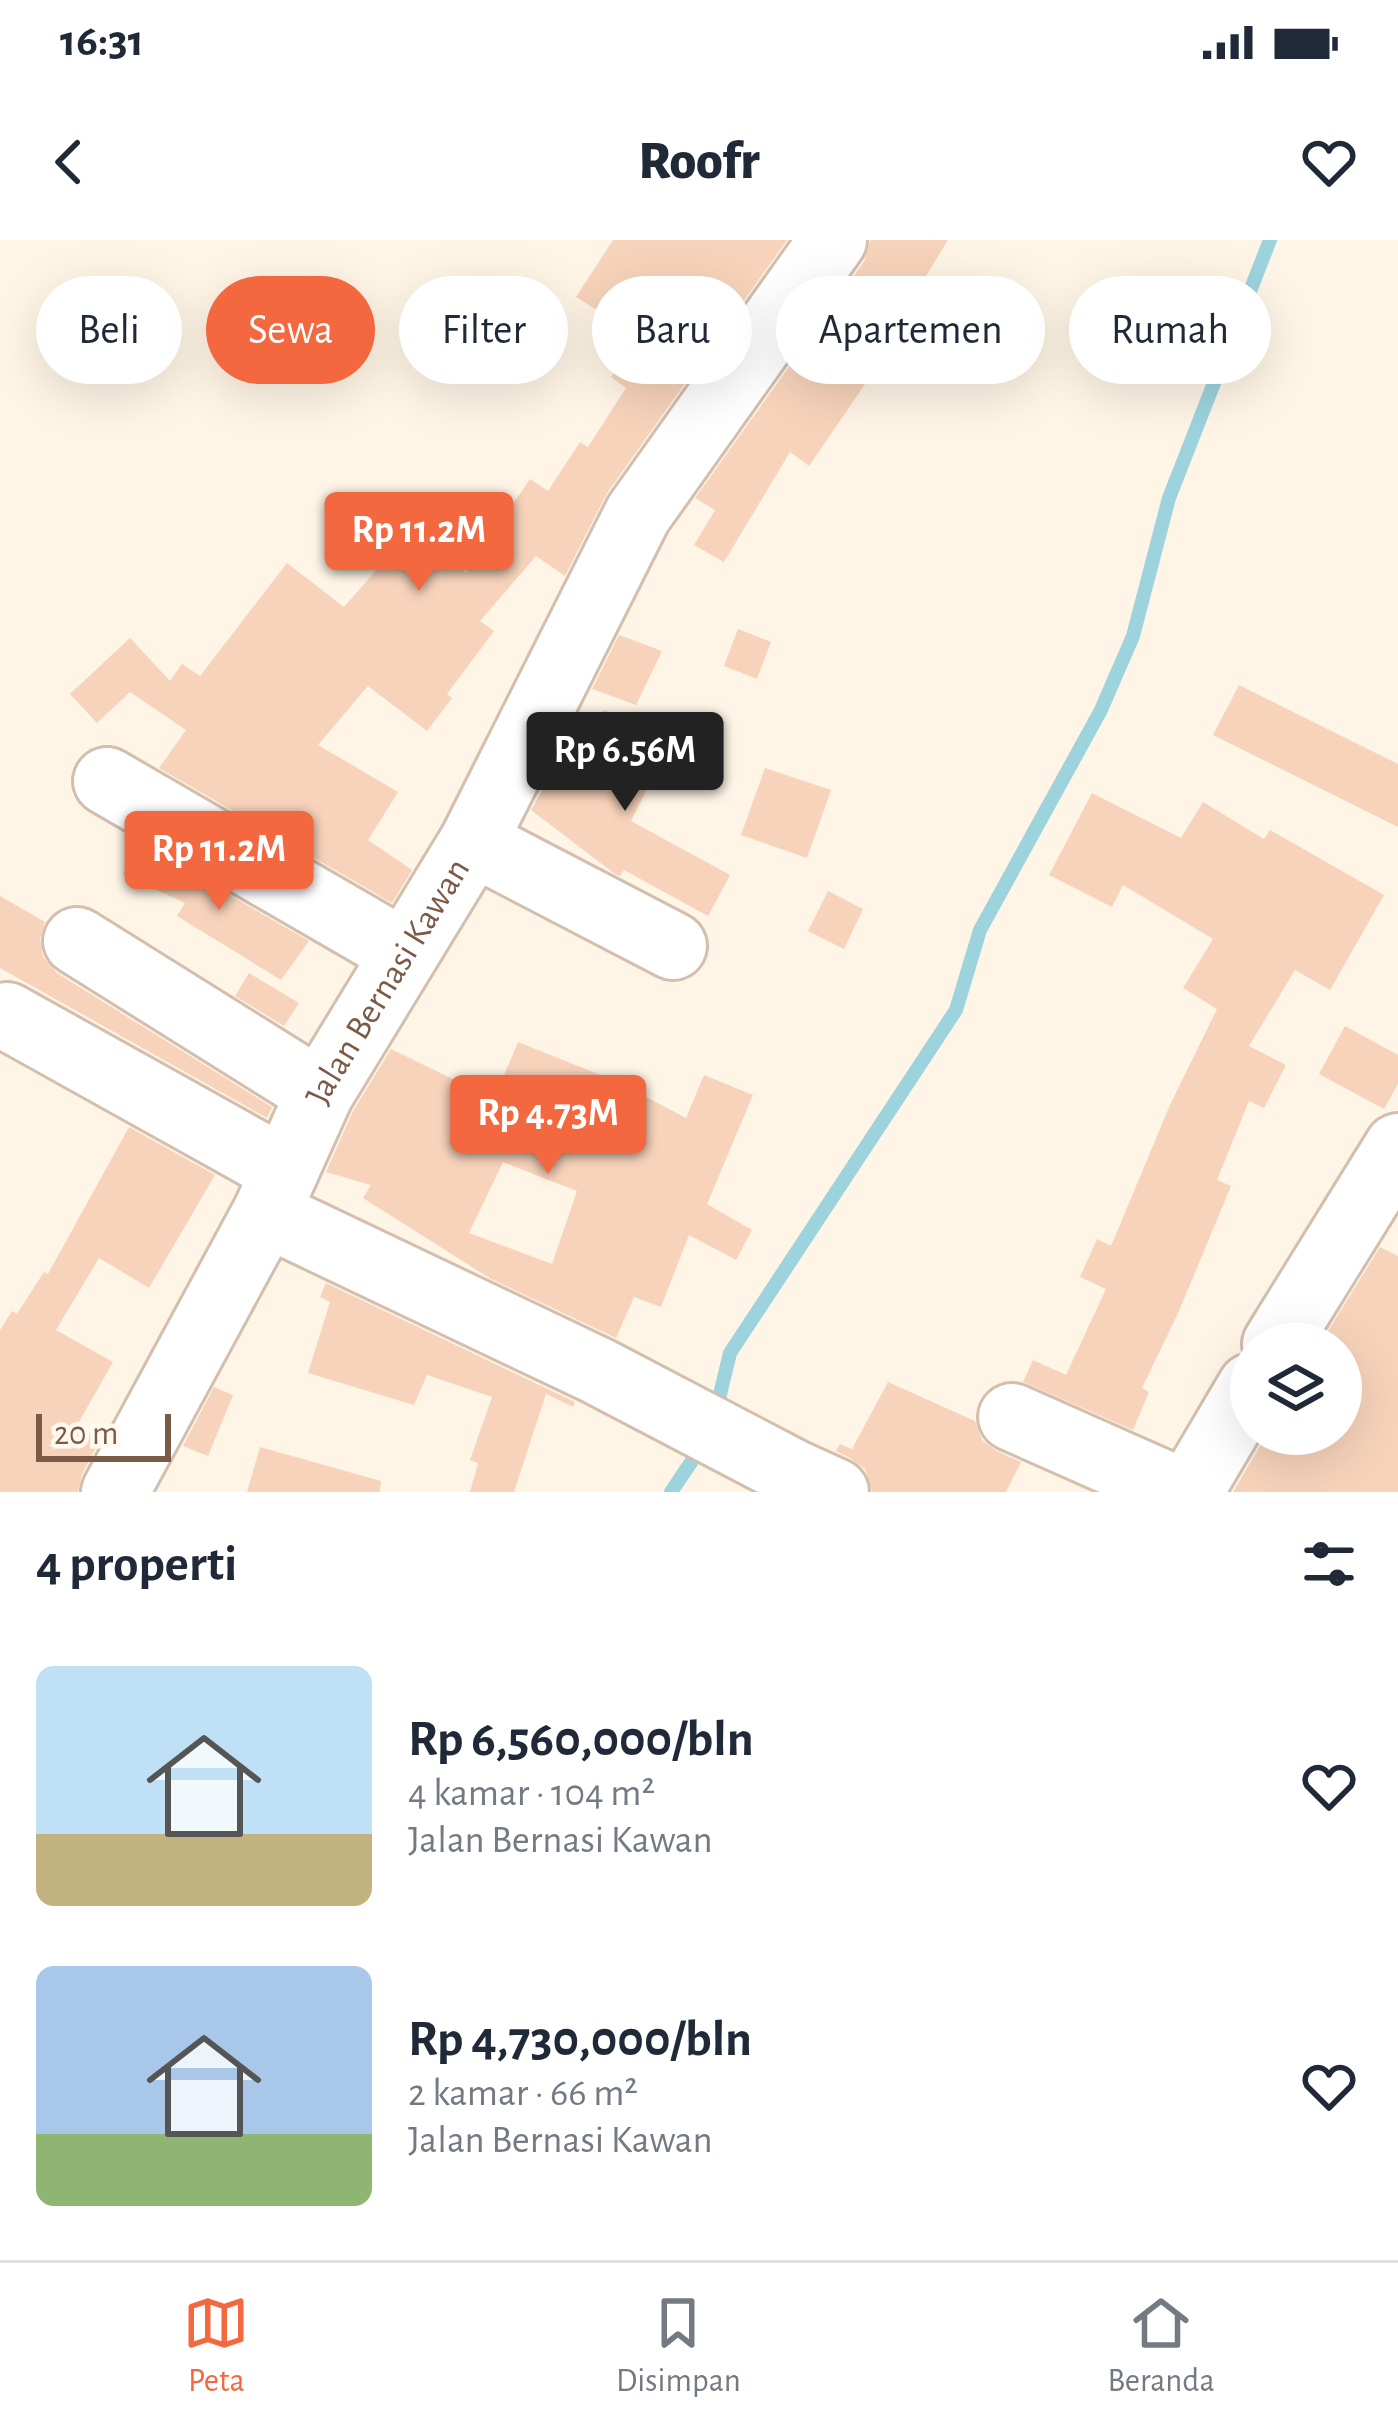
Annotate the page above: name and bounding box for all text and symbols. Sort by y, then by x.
text: 16:31 [60,19,144,64]
icon: back [36,129,102,195]
icon: heart [1296,129,1362,195]
text: Roofr [638,135,760,189]
chip: Beli [36,276,182,384]
chip: Sewa [206,276,375,384]
chip: Filter [399,276,568,384]
chip: Baru [592,276,752,384]
chip: Apartemen [776,276,1045,384]
chip: Rumah [1069,276,1271,384]
pin: Rp 11.2M [295,492,543,594]
text: Rp 11.2M [352,511,486,550]
pin: Rp 6.56M [501,712,749,814]
text: Rp 6.56M [554,731,696,770]
pin: Rp 11.2M [95,811,343,913]
text: Rp 11.2M [152,830,286,869]
street label: Jalan Bernasi Kawan [299,852,476,1110]
pin: Rp 4.73M [424,1075,672,1177]
text: Rp 4.73M [477,1094,619,1133]
map controls [1230,1323,1362,1455]
button: layers [1230,1323,1362,1455]
scale bar [36,1408,171,1461]
text: 20 m [54,1418,118,1451]
icon: filters [1296,1531,1362,1597]
text: 4 properti [36,1539,237,1590]
icon: home [132,1714,276,1858]
text: Rp 6,560,000/bln [408,1714,754,1765]
icon: heart [1296,1753,1362,1819]
text: 4 kamar · 104 m² [408,1774,655,1813]
text: Jalan Bernasi Kawan [408,1821,713,1860]
icon: home [132,2014,276,2158]
text: Rp 4,730,000/bln [408,2014,752,2065]
icon: heart [1296,2053,1362,2119]
text: 2 kamar · 66 m² [408,2074,638,2113]
text: Jalan Bernasi Kawan [408,2121,713,2160]
tab: Peta [183,2290,249,2402]
tab: Disimpan [616,2290,741,2402]
tab: Beranda [1107,2290,1215,2402]

